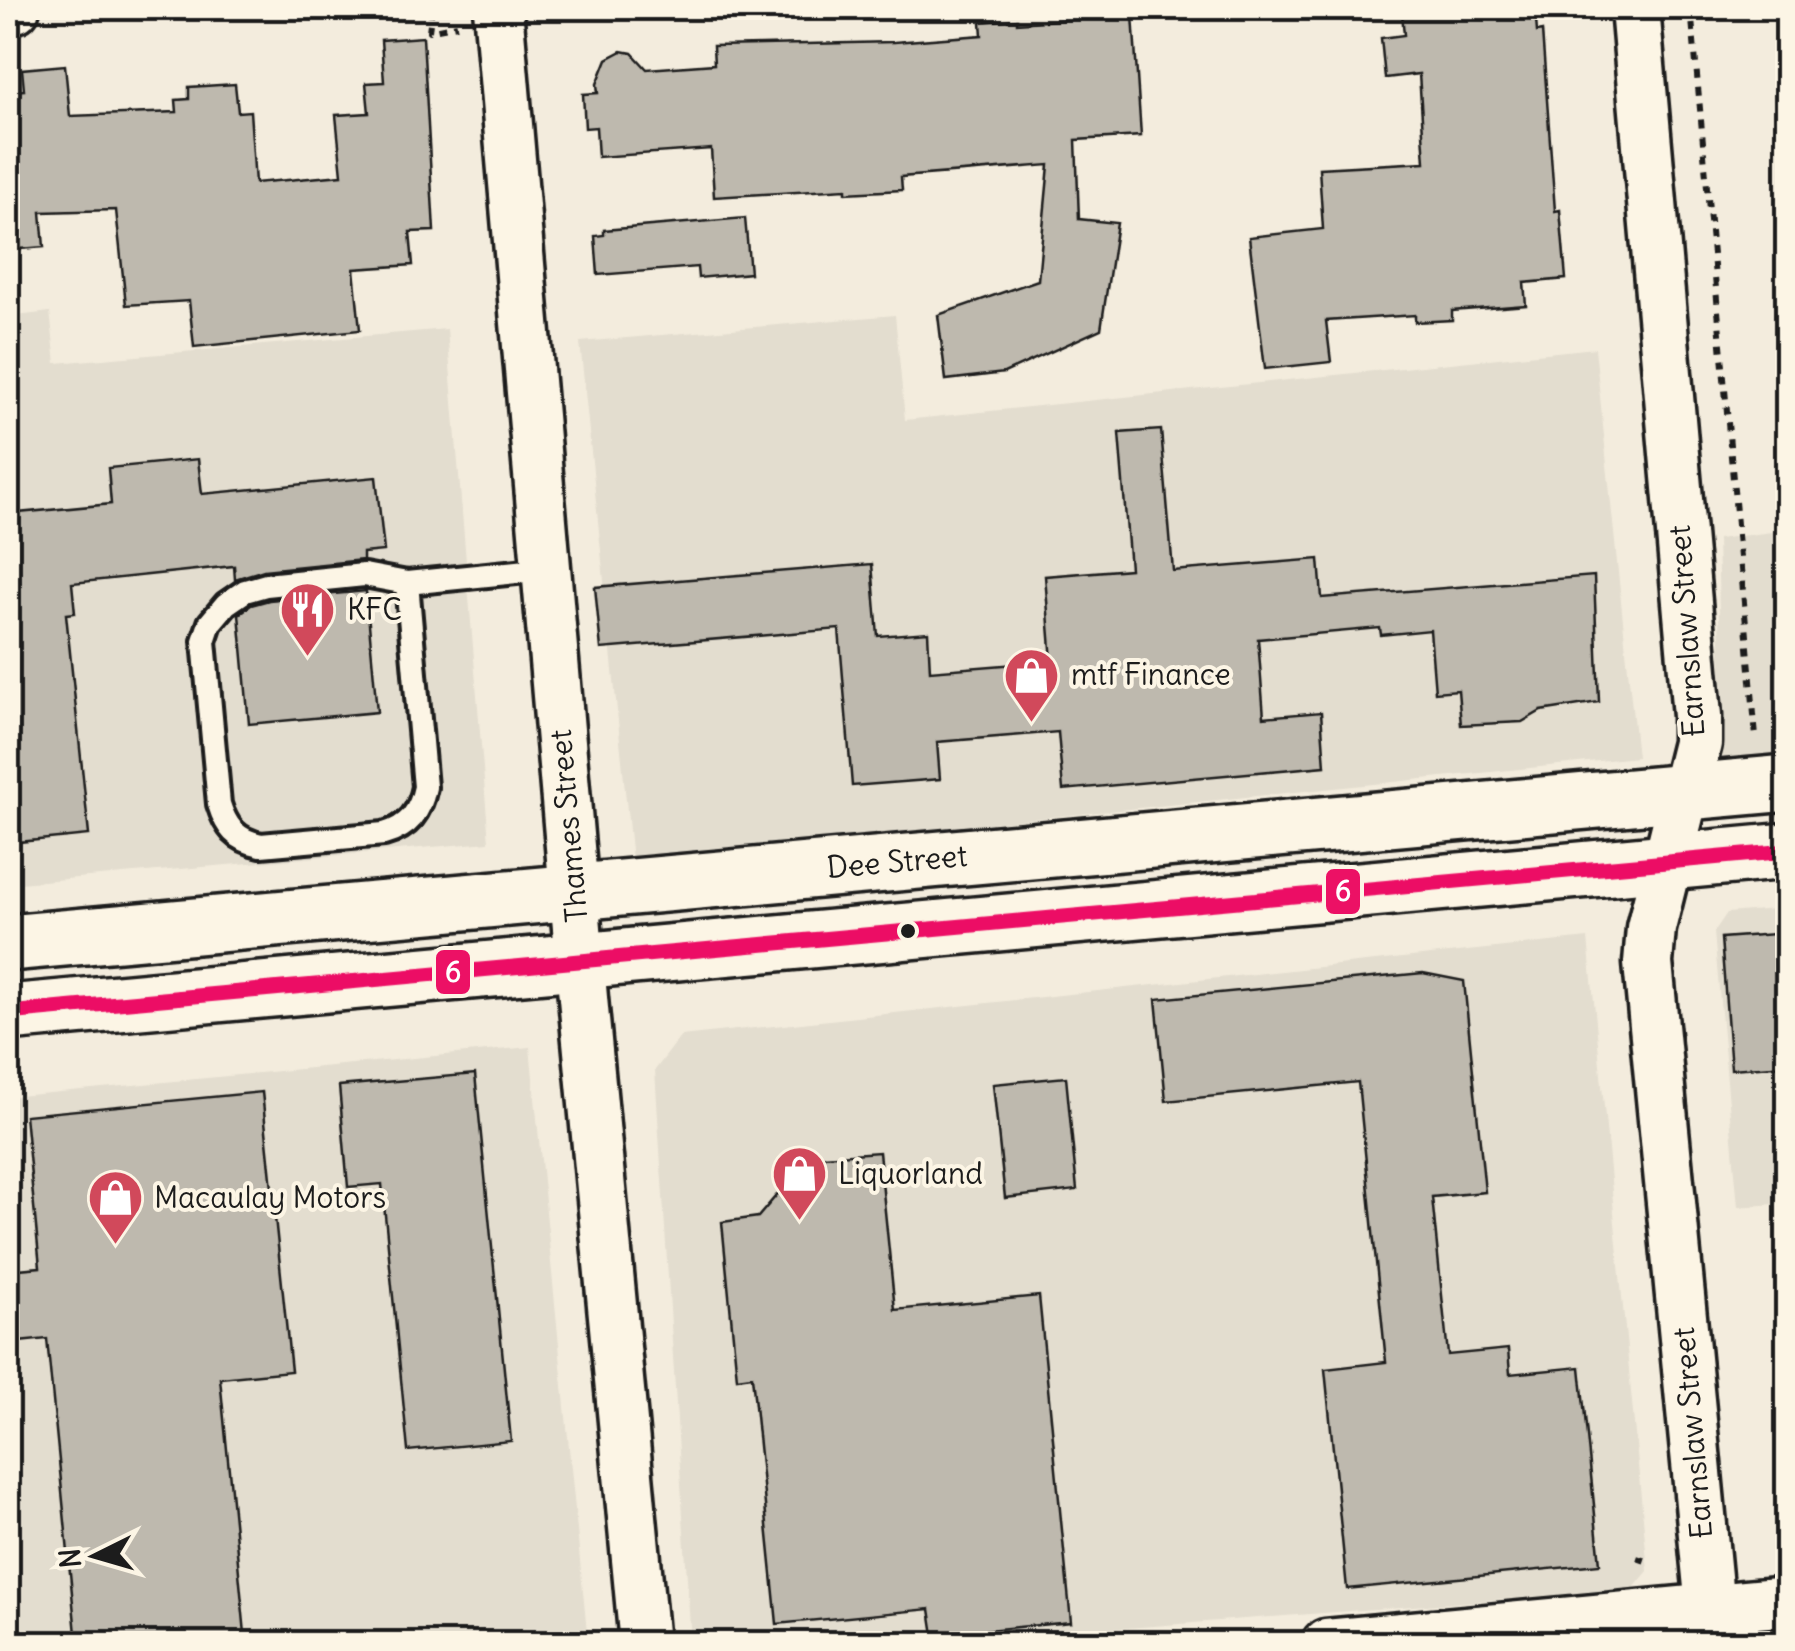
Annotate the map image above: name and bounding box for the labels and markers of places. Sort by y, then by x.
restaurant icon: KFC [278,580,338,659]
place label: KFC [347,590,402,628]
shop icon: mtf Finance [1002,645,1062,724]
place label: mtf Finance [1071,655,1231,693]
unlabelled marker [898,921,918,941]
shop icon: Liquorland [769,1144,829,1223]
place label: Liquorland [838,1154,983,1192]
shop icon: Macaulay Motors [85,1168,145,1247]
place label: Macaulay Motors [154,1178,386,1216]

